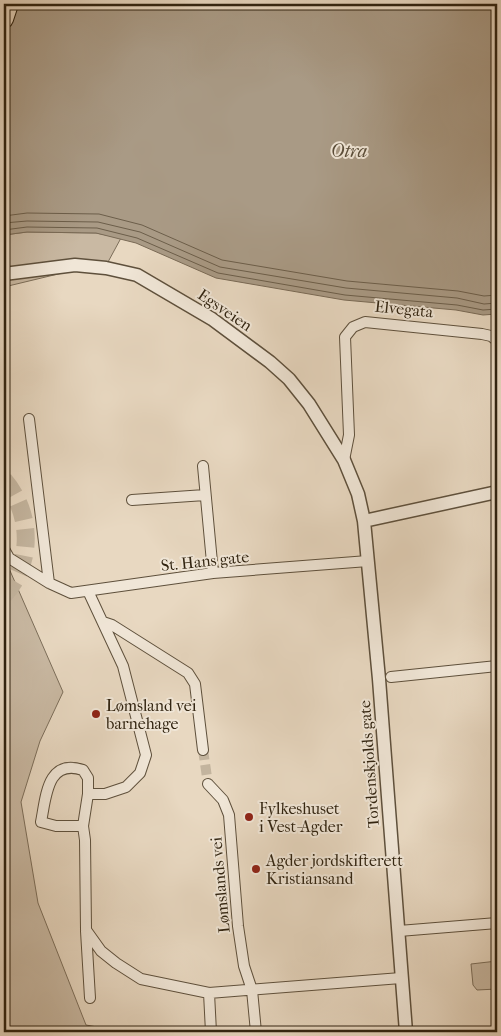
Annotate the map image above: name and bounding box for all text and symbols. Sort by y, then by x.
water label: Otra [331,141,367,162]
street label: Egsveien [194,285,256,336]
street label: Elvegata [374,296,435,322]
street label: St. Hans gate [160,547,250,575]
place label: Lømsland vei barnehage [105,696,197,733]
street label: Tordenskjolds gate [355,699,383,828]
marker: Lømsland vei barnehage [90,708,102,720]
place label: Fylkeshuset i Vest-Agder [259,799,343,836]
marker: Fylkeshuset i Vest-Agder [243,811,255,823]
street label: Lømslands vei [206,836,234,934]
place label: Agder jordskifterett Kristiansand [265,851,403,888]
marker: Agder jordskifterett Kristiansand [250,863,262,875]

